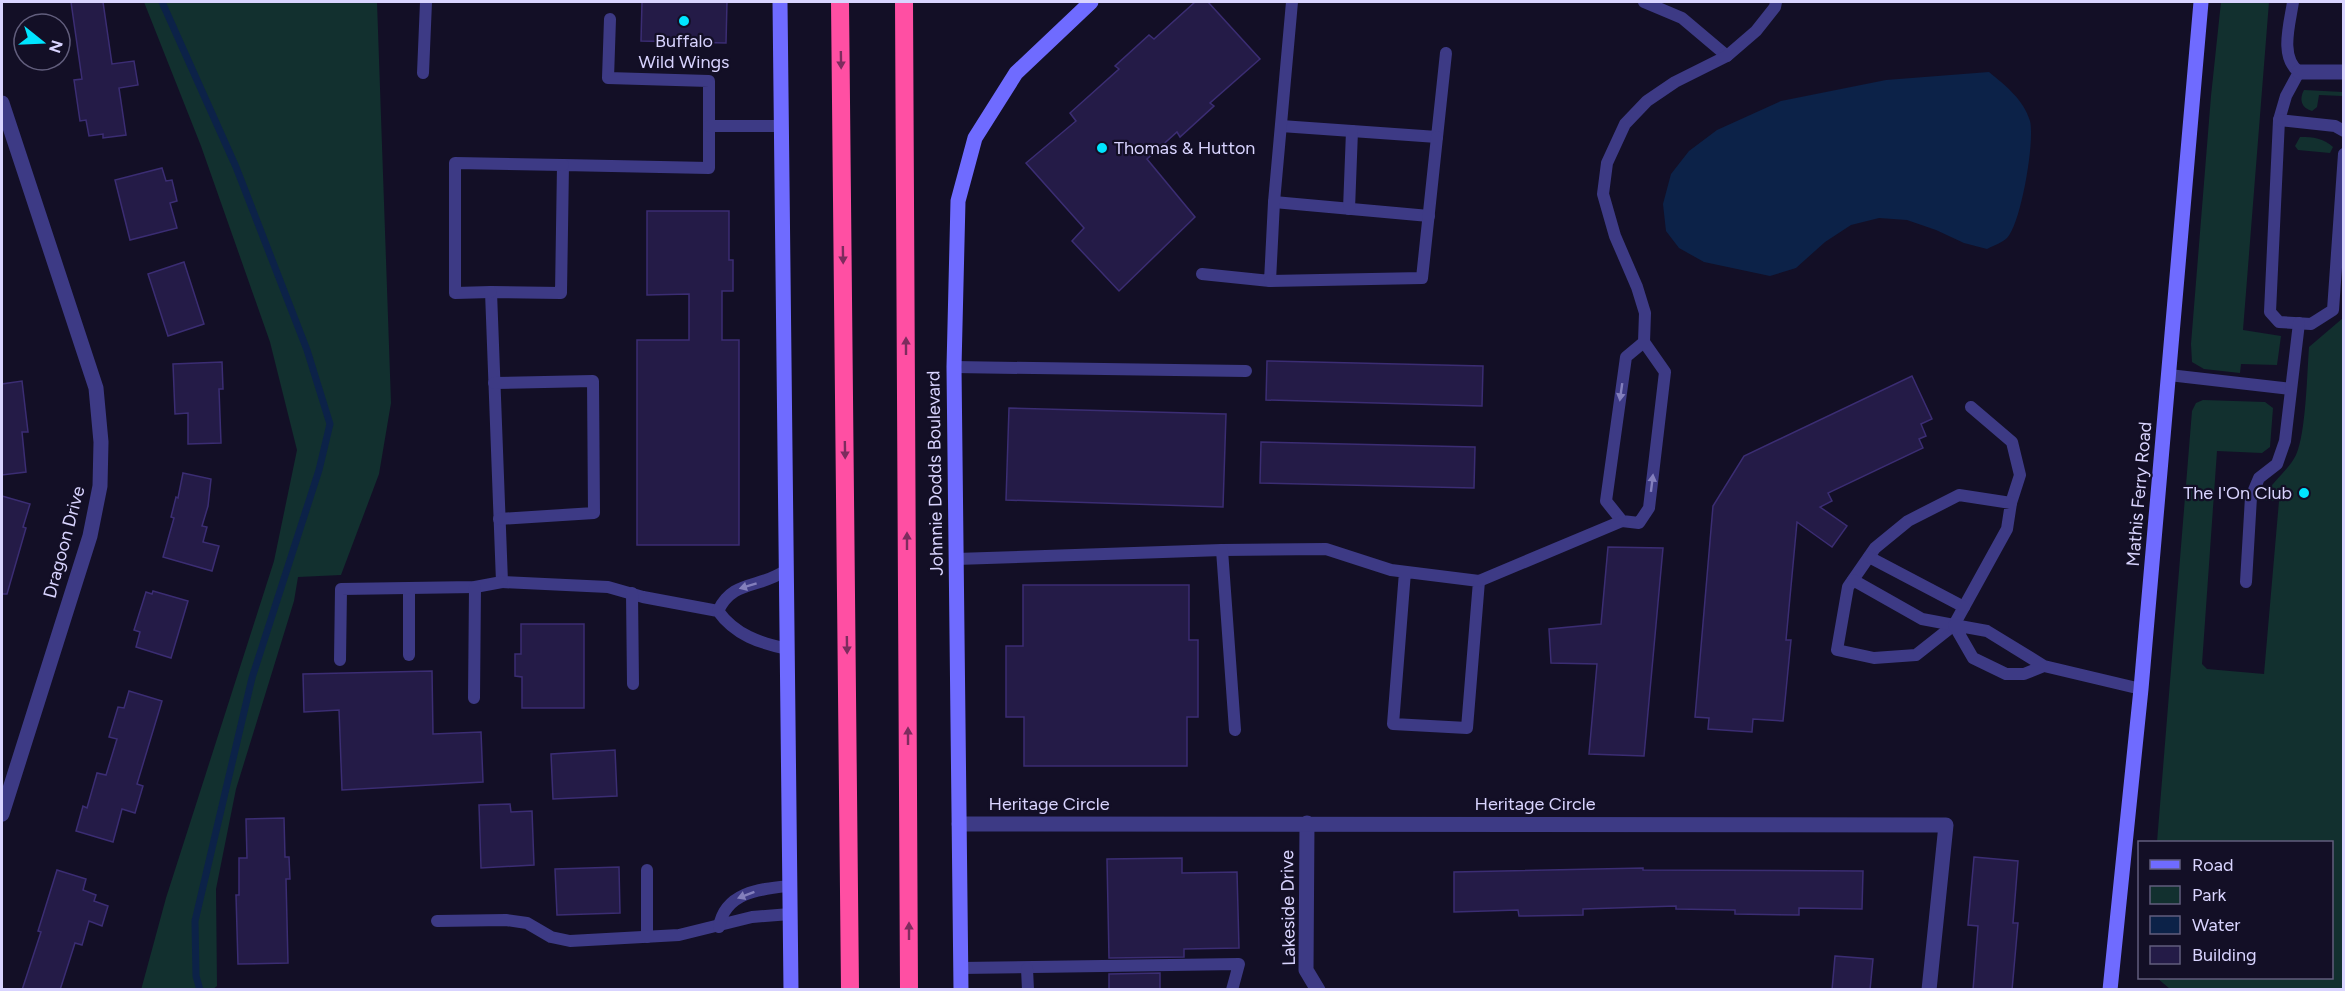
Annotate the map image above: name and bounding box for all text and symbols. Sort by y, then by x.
north arrow [12,12,72,72]
marker: Buffalo Wild Wings [677,14,691,28]
place label: Buffalo Wild Wings [639,30,729,73]
text: N [45,38,67,55]
one-way arrow [836,50,846,69]
place label: Thomas & Hutton [1114,137,1255,159]
marker: Thomas & Hutton [1095,141,1109,155]
one-way arrow [838,245,848,264]
one-way arrow [901,337,911,356]
street label: Johnnie Dodds Boulevard [922,370,948,576]
one-way arrow [1616,383,1626,402]
street label: Mathis Ferry Road [2122,421,2156,567]
one-way arrow [840,440,850,459]
one-way arrow [1647,474,1657,493]
place label: The I'On Club [2183,482,2292,504]
street label: Dragoon Drive [38,483,90,600]
marker: The I'On Club [2297,486,2311,500]
one-way arrow [902,532,912,551]
one-way arrow [739,582,757,591]
one-way arrow [842,635,852,654]
one-way arrow [903,727,913,746]
street label: Heritage Circle [988,793,1110,815]
street label: Heritage Circle [1474,793,1596,815]
legend [2138,841,2333,979]
street label: Lakeside Drive [1276,850,1300,966]
text: Road [2192,854,2233,876]
text: Park [2192,884,2227,906]
one-way arrow [736,890,754,900]
text: Water [2192,914,2240,936]
one-way arrow [904,922,914,941]
text: Building [2192,944,2257,966]

